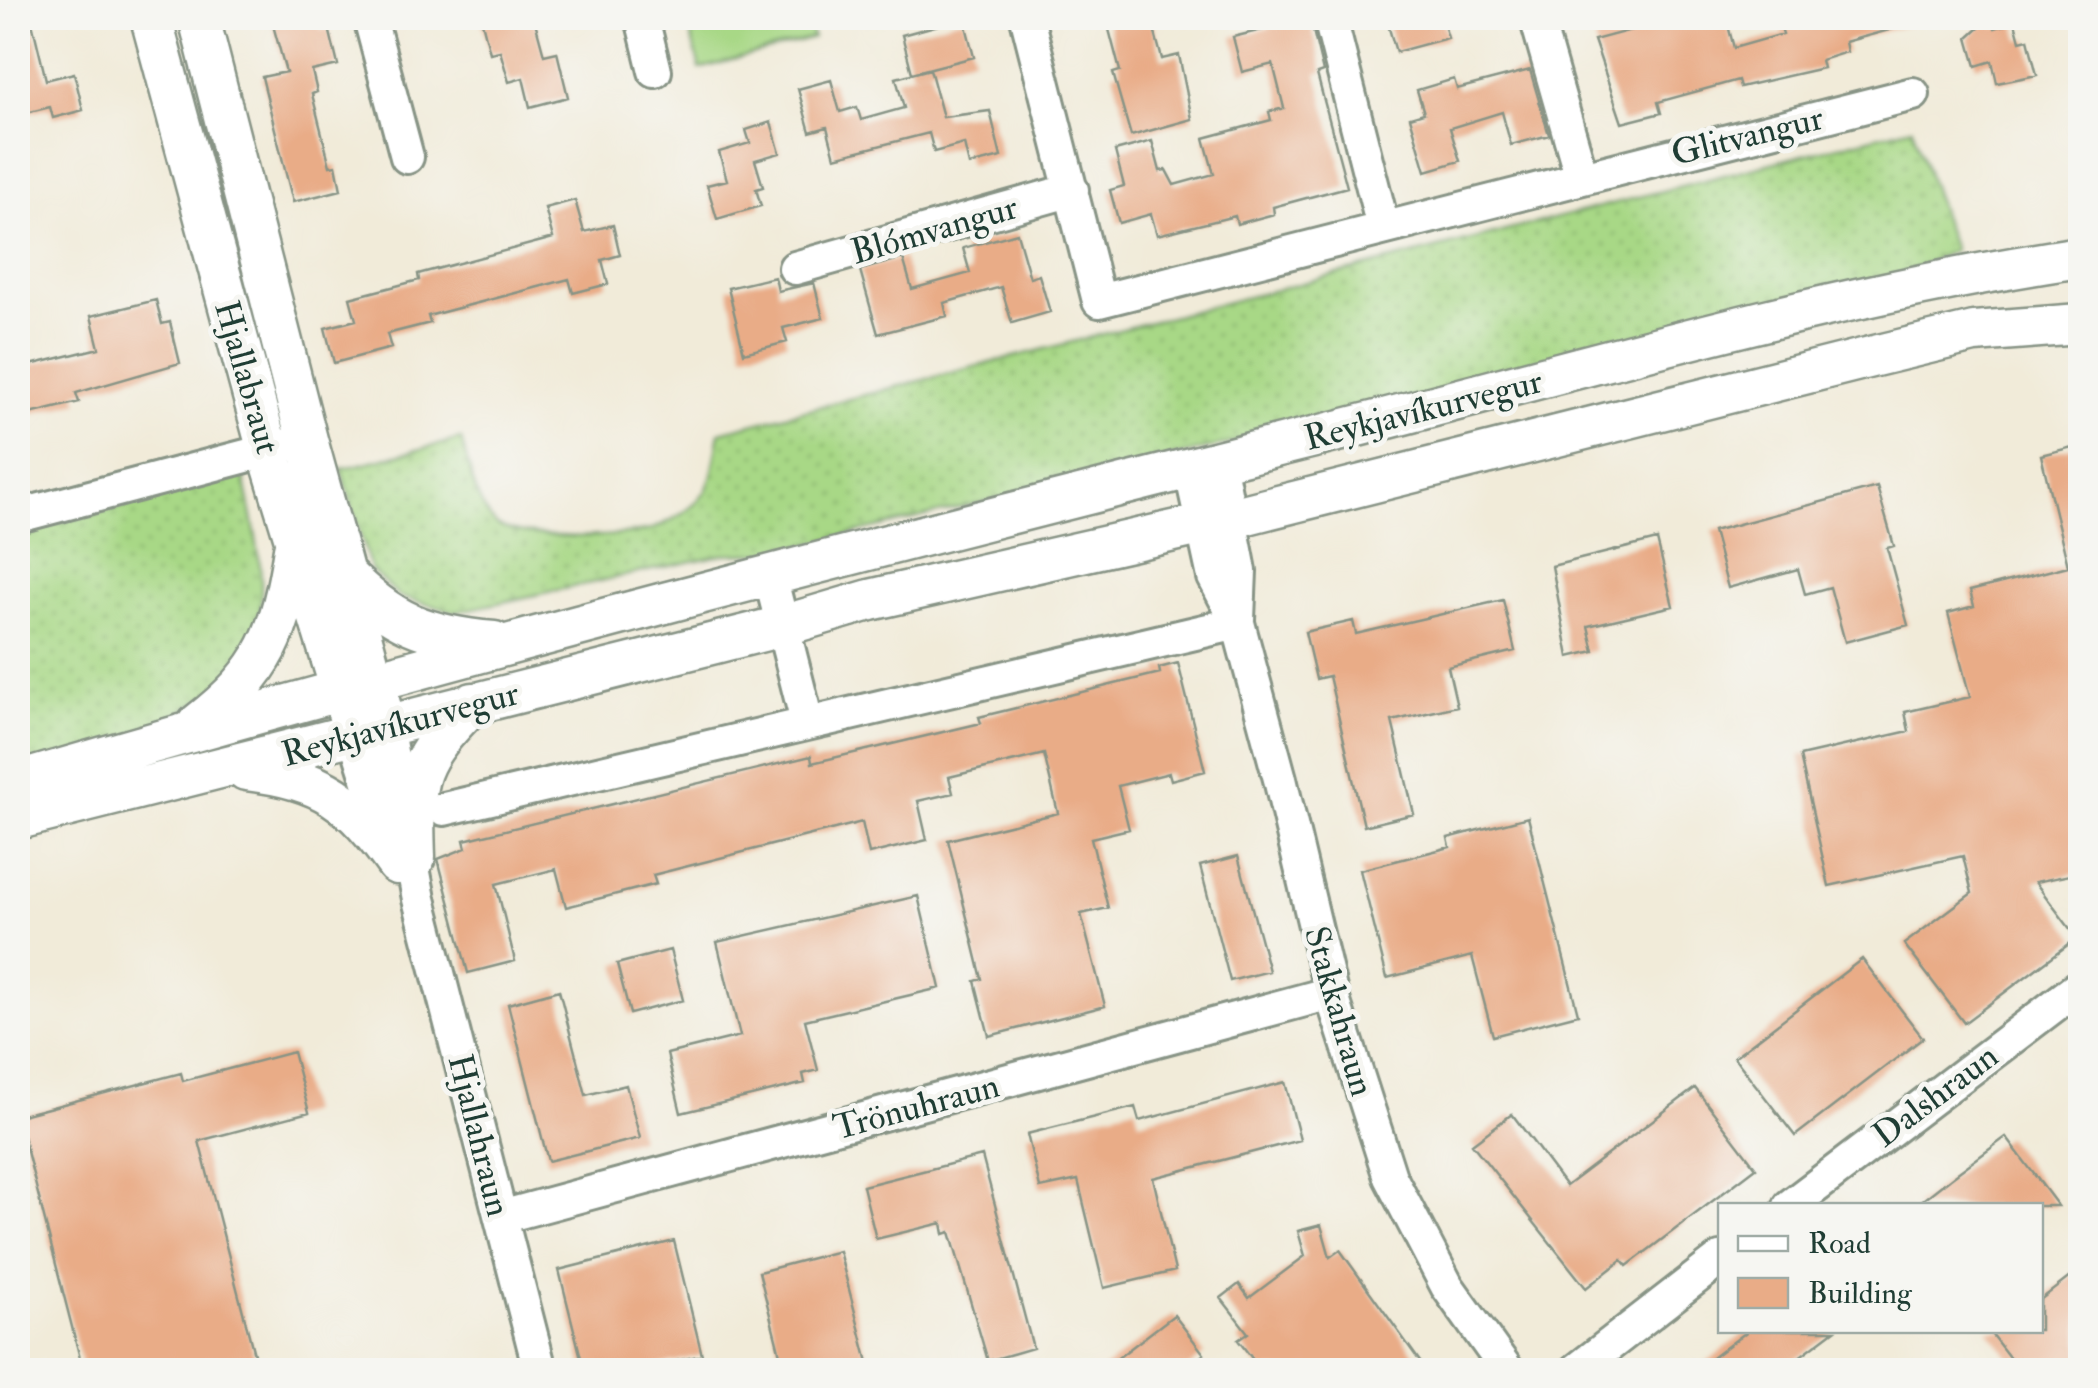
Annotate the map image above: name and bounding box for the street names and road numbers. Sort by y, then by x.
street label: Glitvangur [1667,96,1828,176]
street label: Blómvangur [846,185,1023,275]
street label: Hjallabraut [204,296,290,459]
street label: Reykjavíkurvegur [1300,359,1547,461]
street label: Reykjavíkurvegur [277,671,524,777]
street label: Stakkahraun [1294,921,1384,1101]
street label: Dalshraun [1864,1034,2007,1157]
street label: Hjallahraun [438,1050,520,1221]
street label: Trönuhraun [829,1064,1004,1150]

